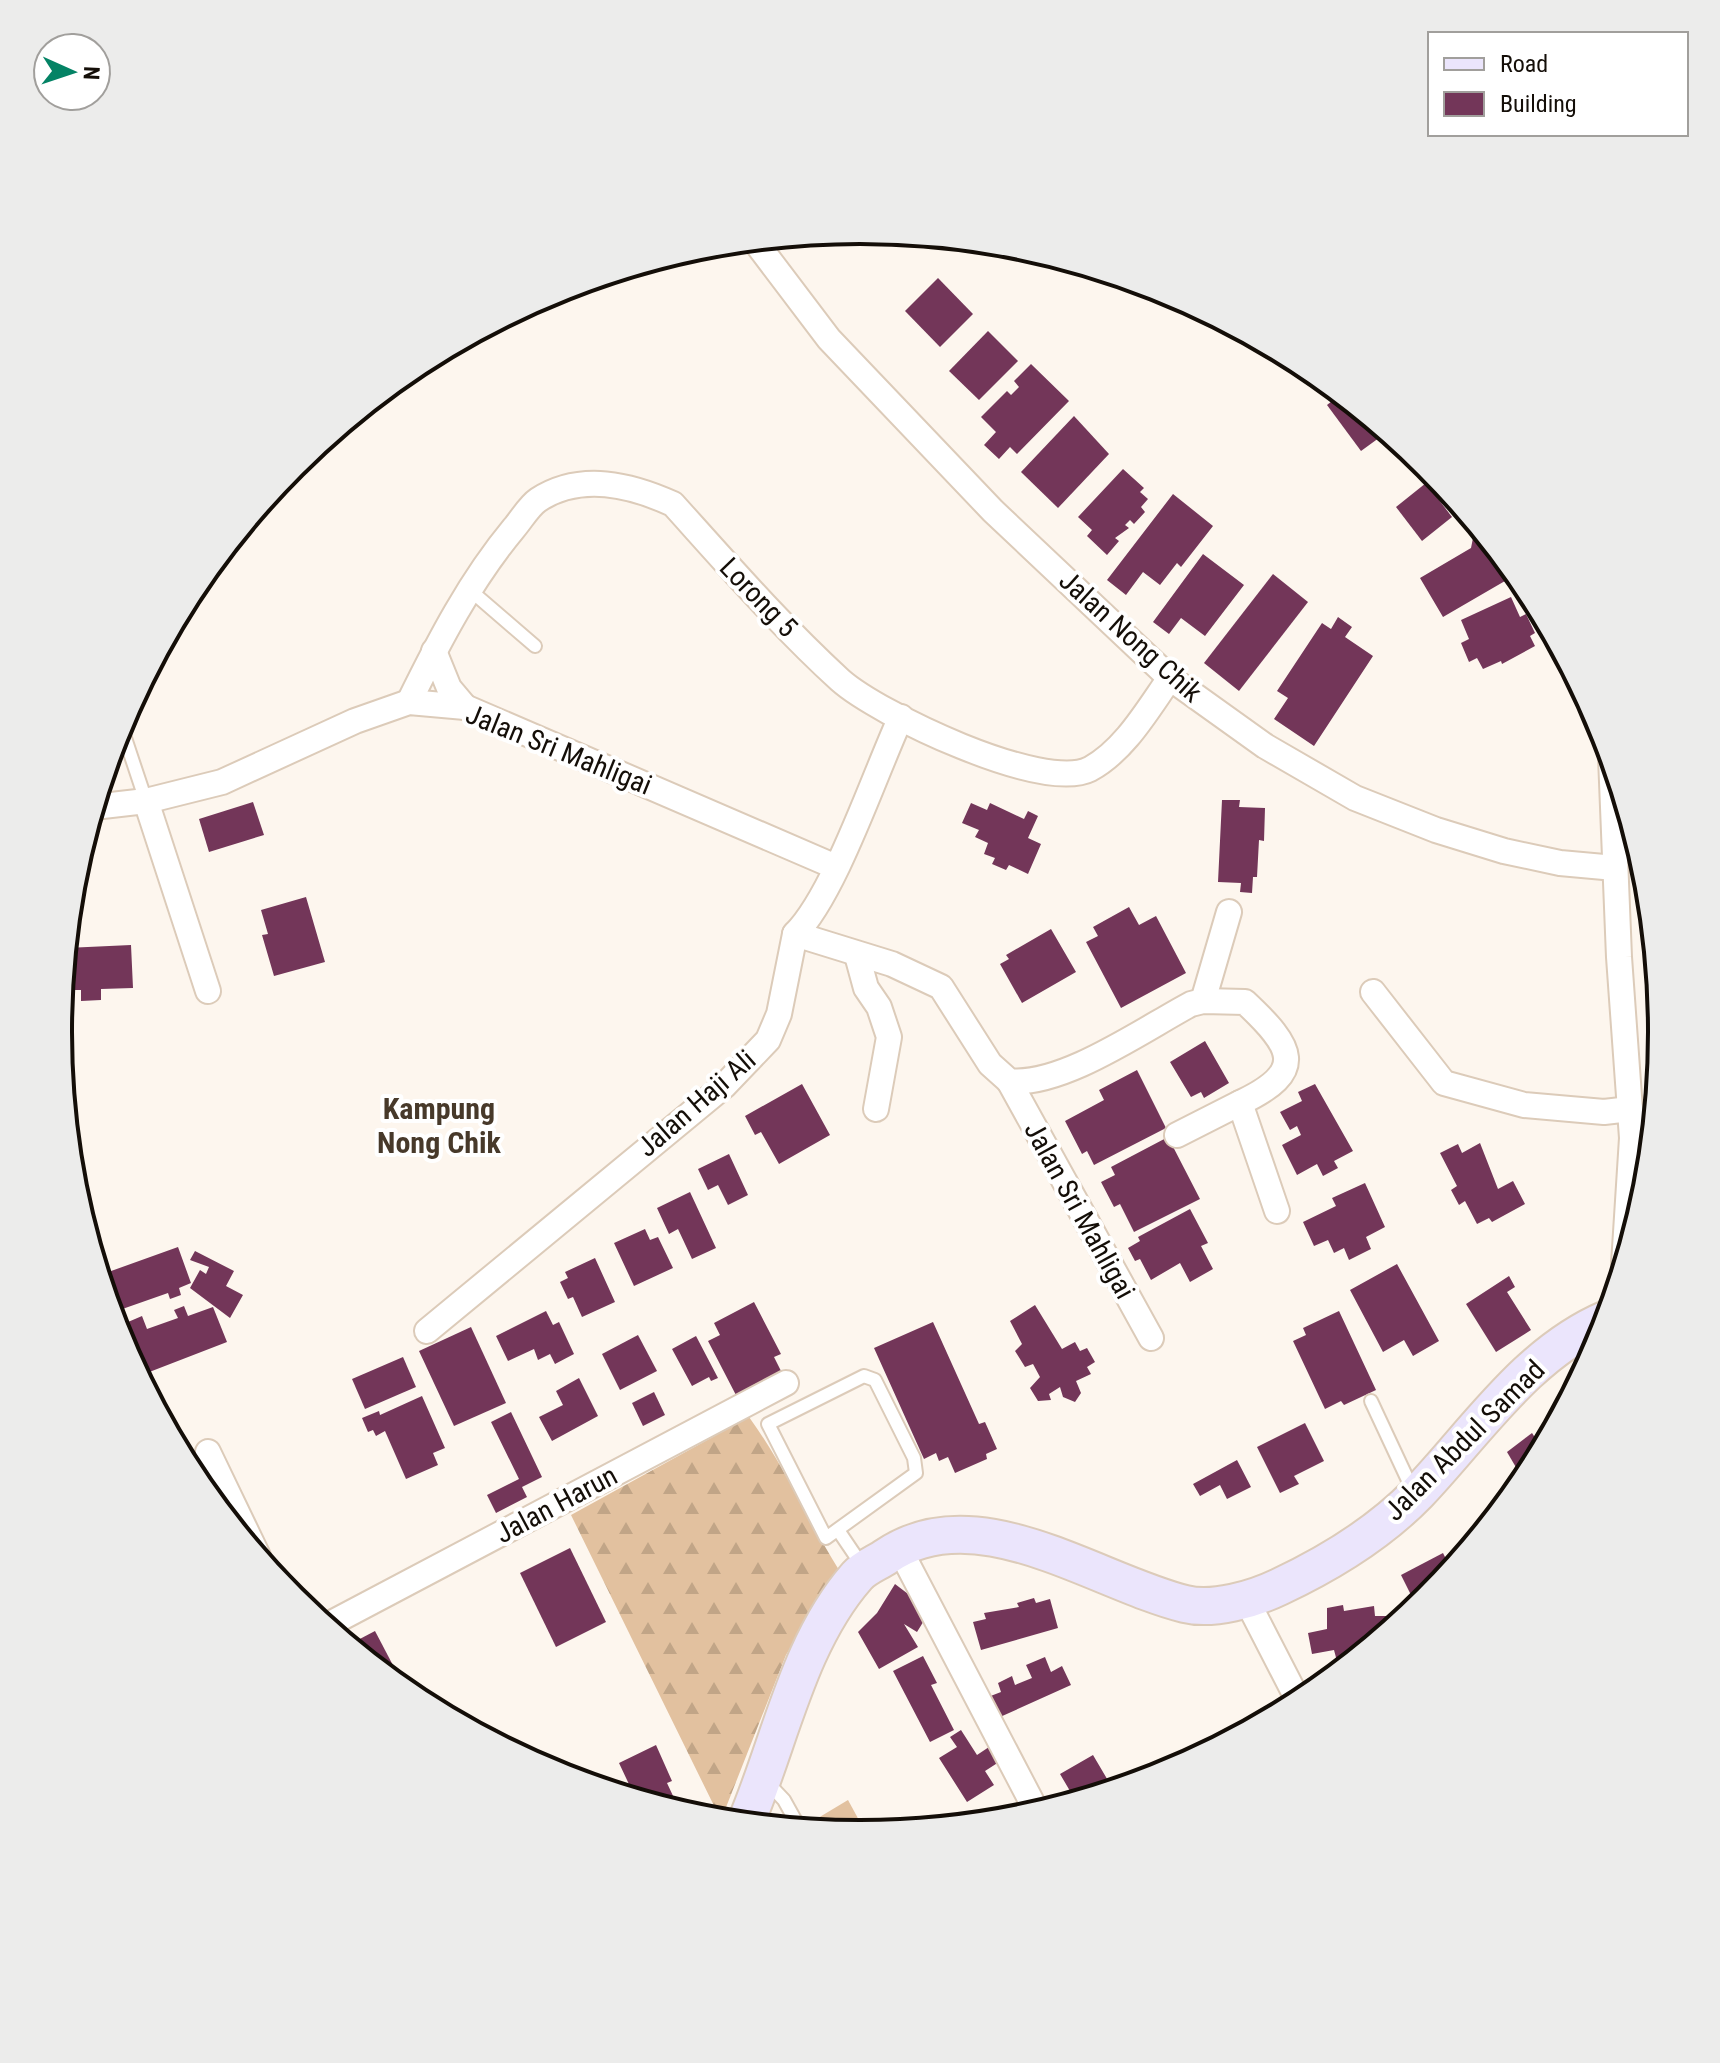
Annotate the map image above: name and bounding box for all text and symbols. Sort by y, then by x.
north arrow [32,32,112,112]
legend [1428,32,1688,136]
text: Road [1500,50,1548,78]
text: N [79,66,104,80]
text: Building [1500,90,1577,118]
street label: Lorong 5 [713,551,804,644]
street label: Jalan Nong Chik [1053,564,1209,709]
street label: Jalan Sri Mahligai [461,697,656,802]
street label: Jalan Haji Ali [631,1043,762,1164]
district label: Kampung Nong Chik [377,1091,502,1160]
street label: Jalan Sri Mahligai [1017,1116,1142,1305]
street label: Jalan Abdul Samad [1377,1353,1551,1527]
street label: Jalan Harun [490,1459,623,1550]

